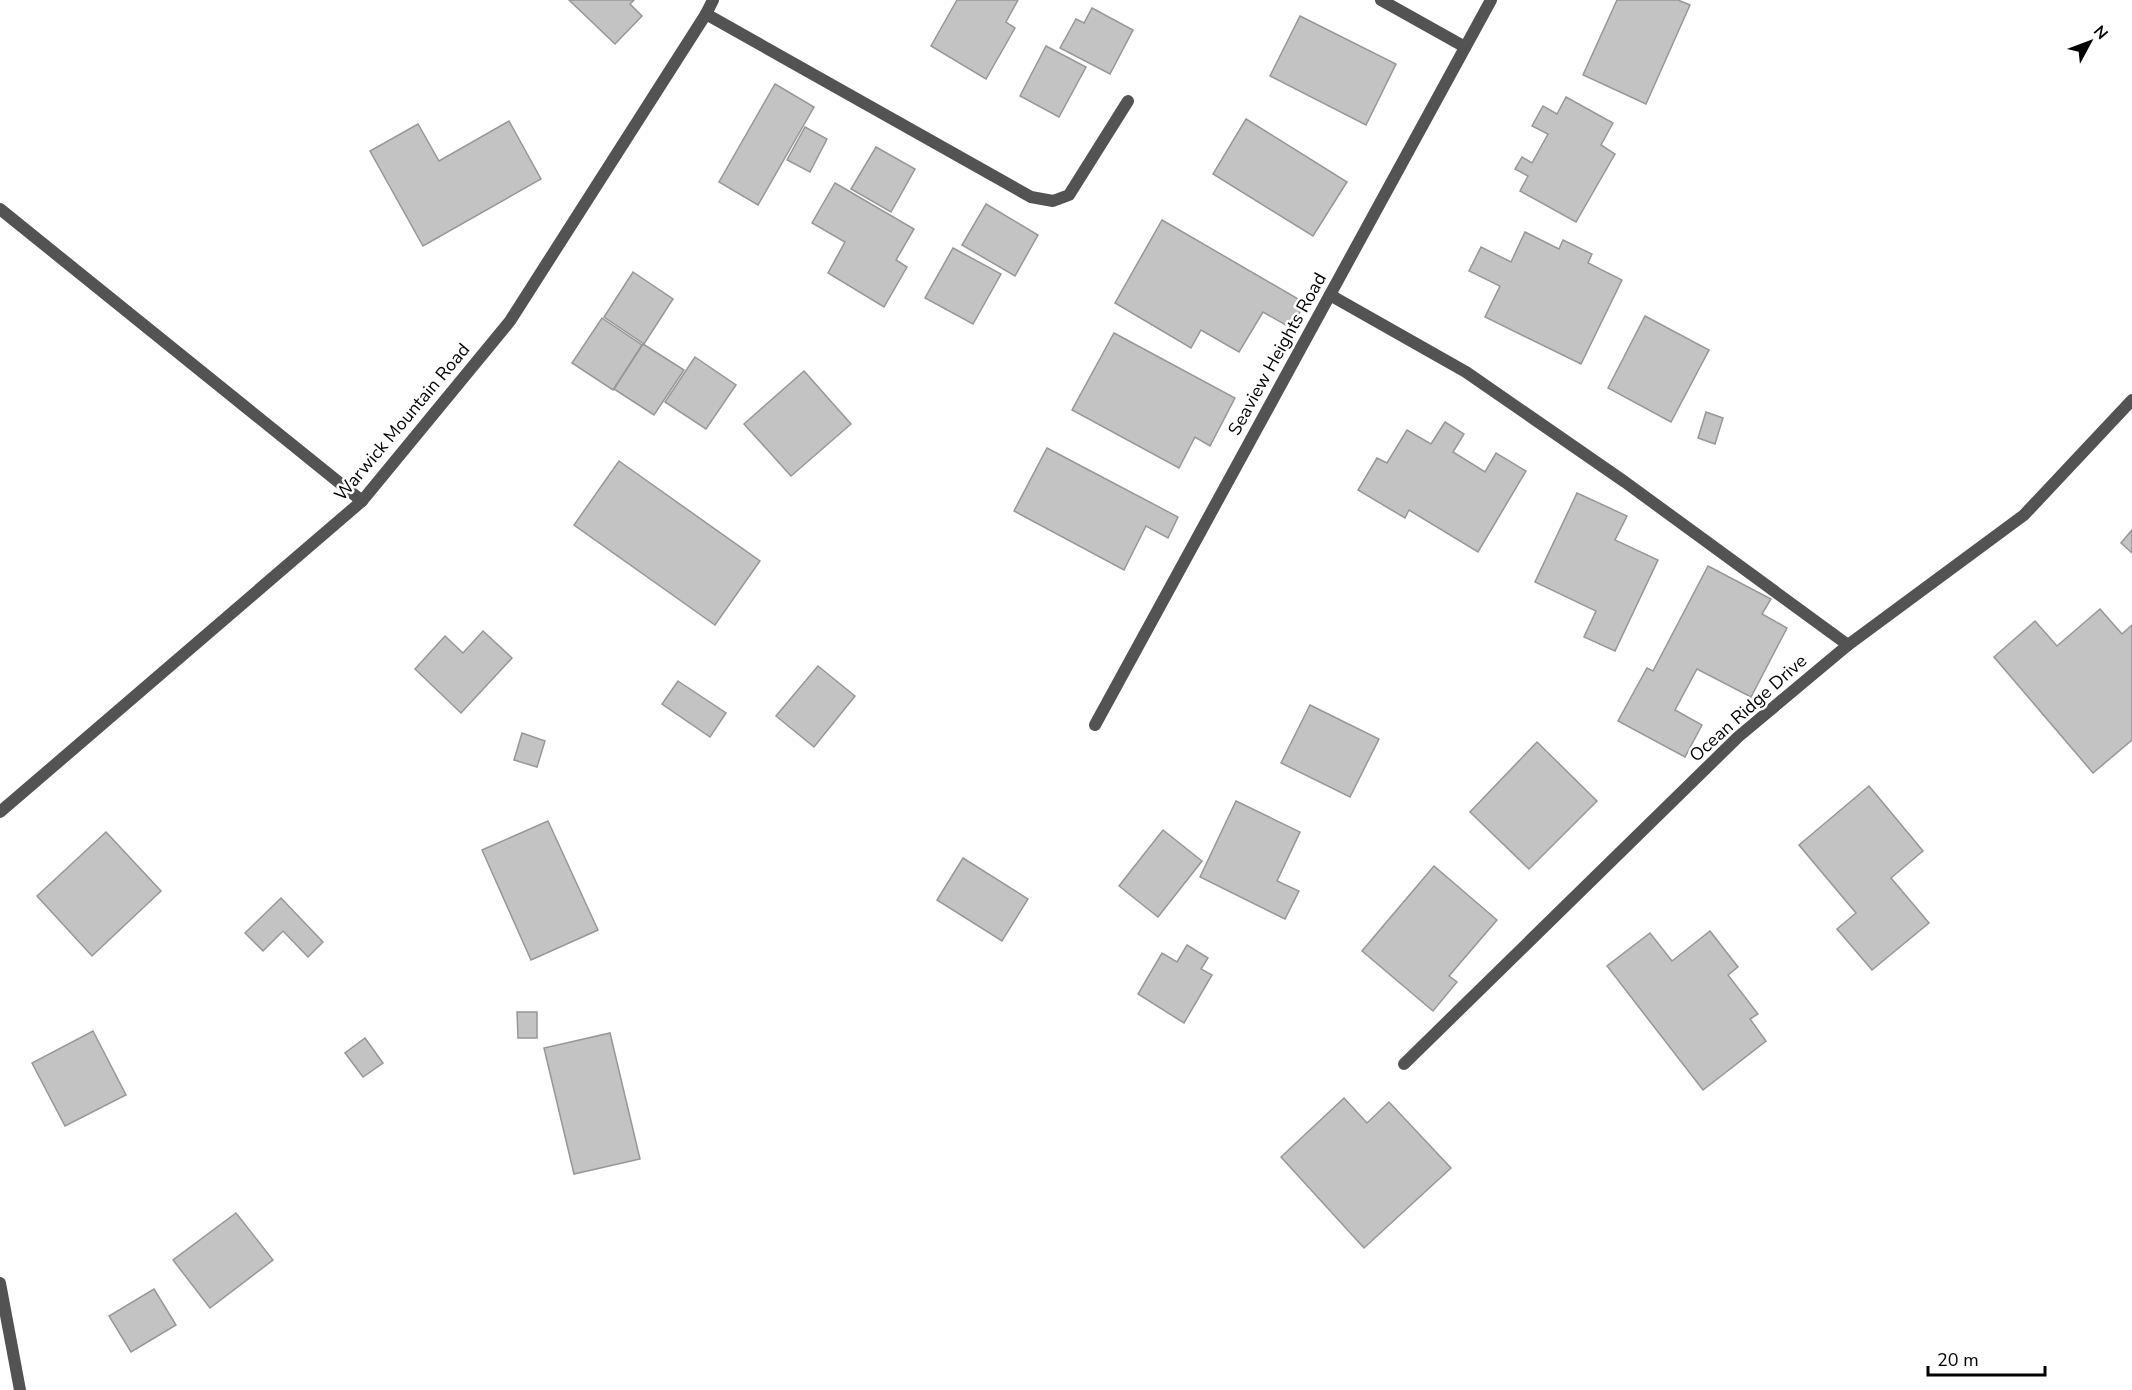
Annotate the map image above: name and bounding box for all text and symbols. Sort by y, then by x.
north arrow [2060,12,2120,72]
text: N [2088,21,2113,45]
street label: Seaview Heights Road [1222,268,1332,440]
street label: Warwick Mountain Road [329,338,475,506]
street label: Ocean Ridge Drive [1684,649,1812,767]
scale bar [1928,1339,2045,1377]
text: 20 m [1937,1348,1979,1372]

